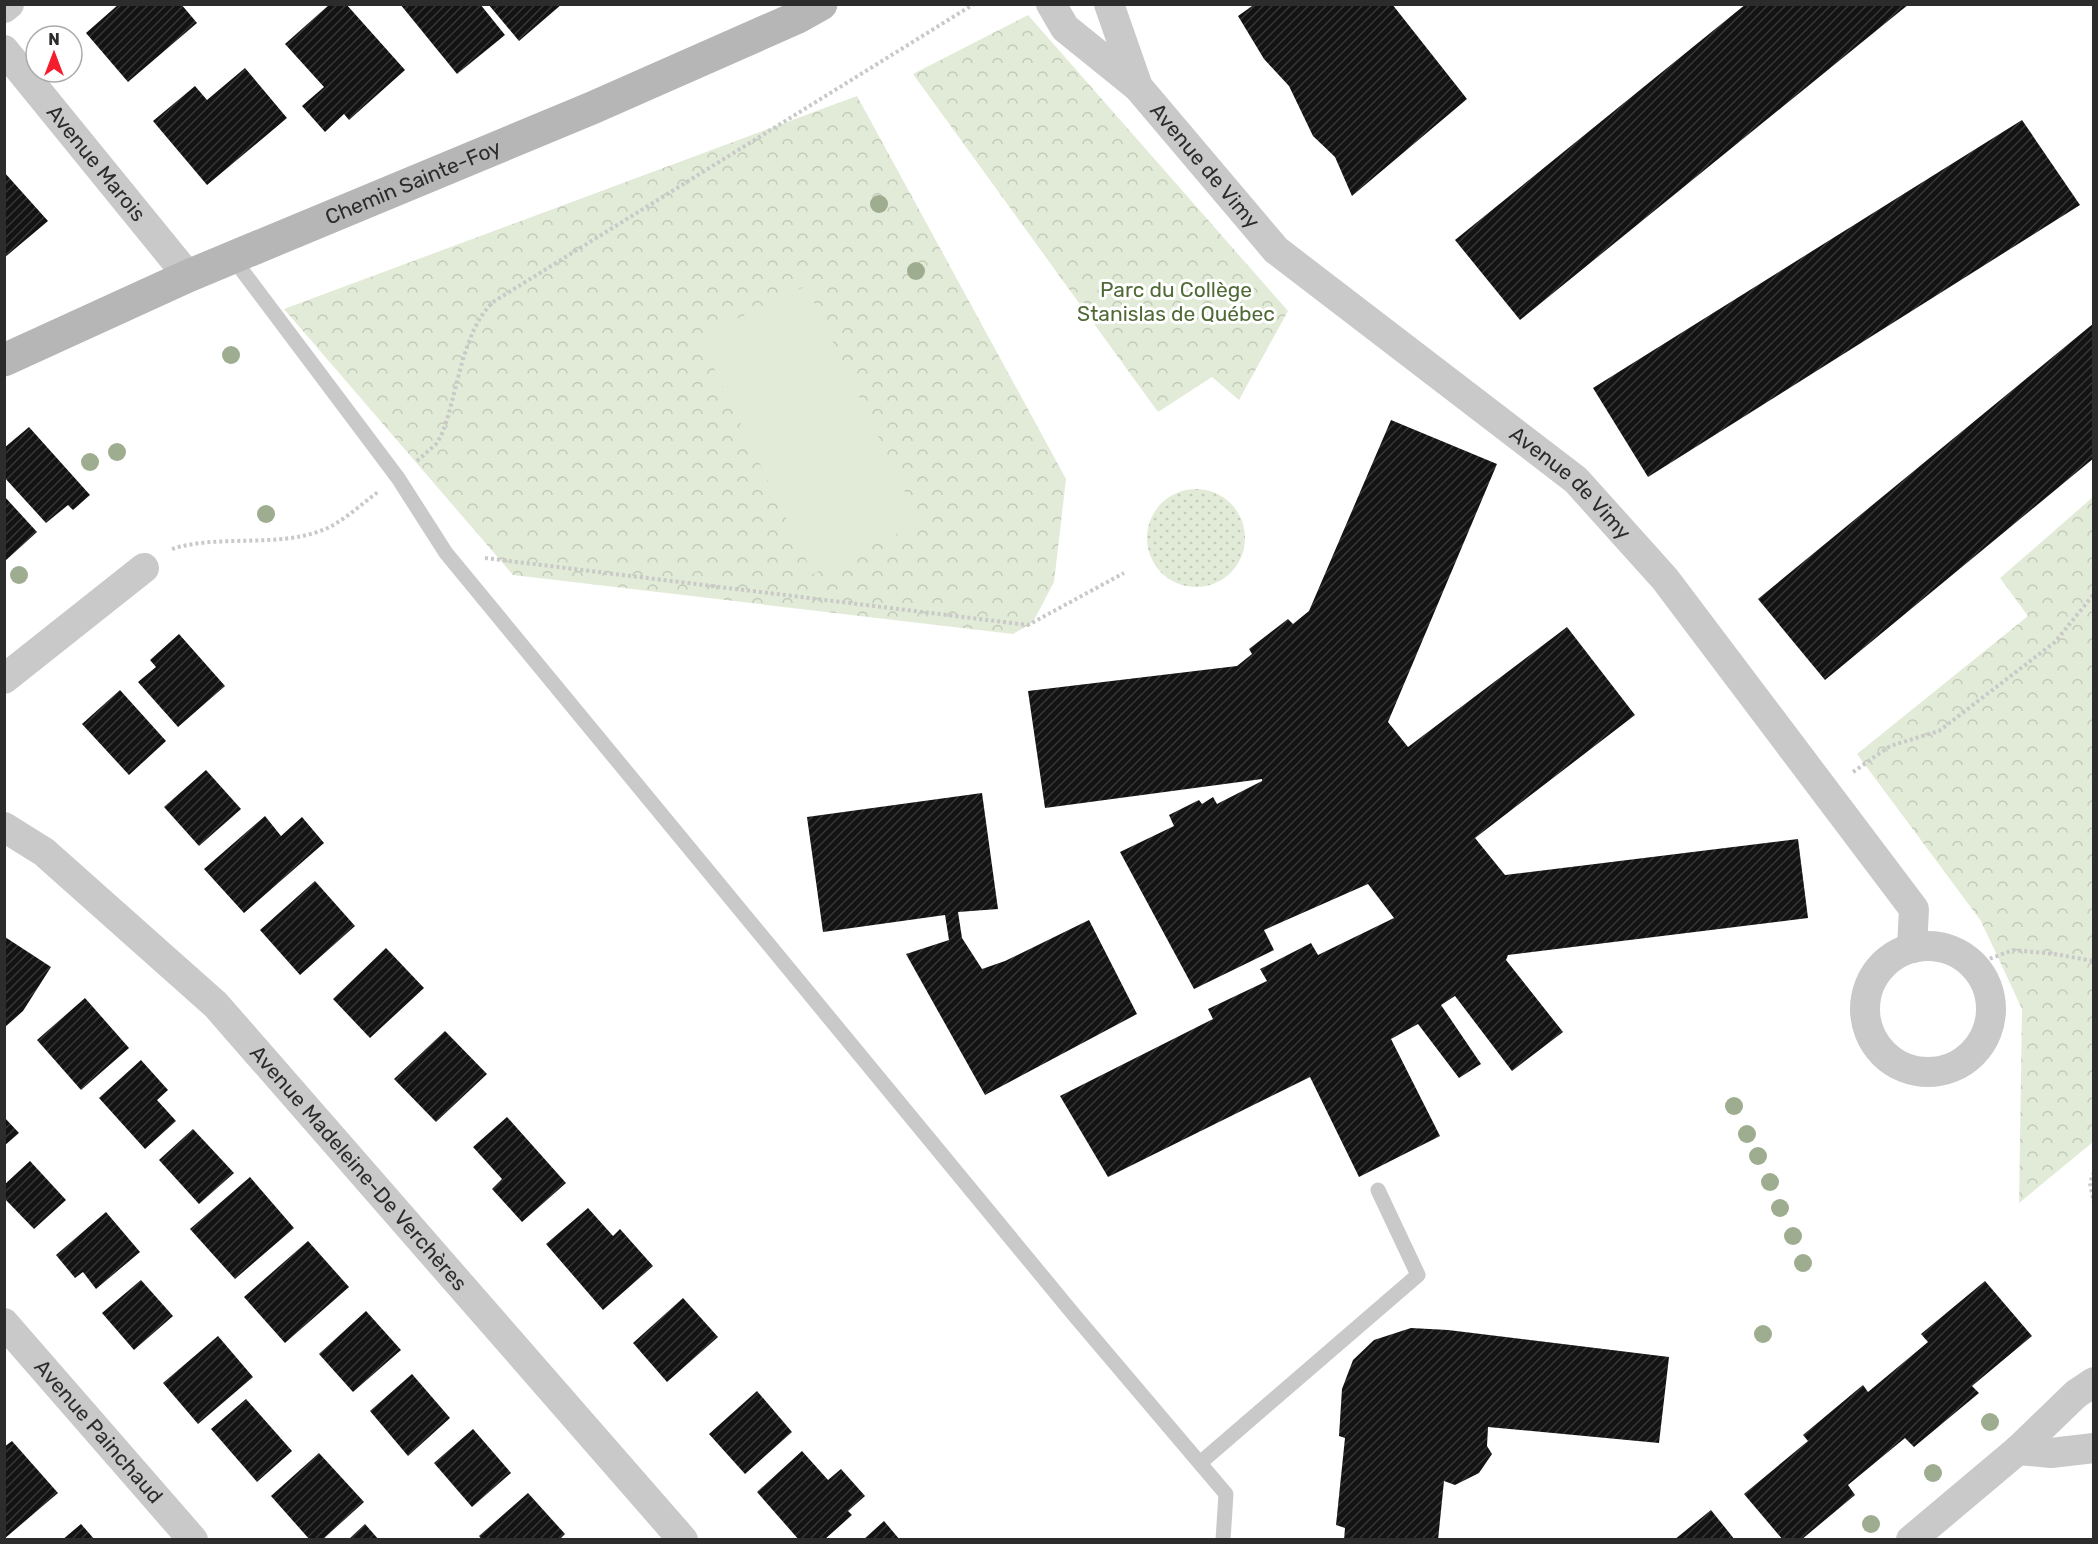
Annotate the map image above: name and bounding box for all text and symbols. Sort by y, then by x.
north arrow [24,24,84,84]
text: N [48,30,60,49]
street label: Avenue de Vimy [1145,98,1265,234]
street label: Avenue Marois [42,100,151,226]
street label: Chemin Sainte-Foy [321,134,505,230]
park label: Parc du Collège Stanislas de Québec [1077,277,1275,326]
street label: Avenue de Vimy [1505,421,1637,545]
street label: Avenue Madeleine-De Verchères [245,1040,473,1296]
street label: Avenue Painchaud [30,1354,168,1508]

